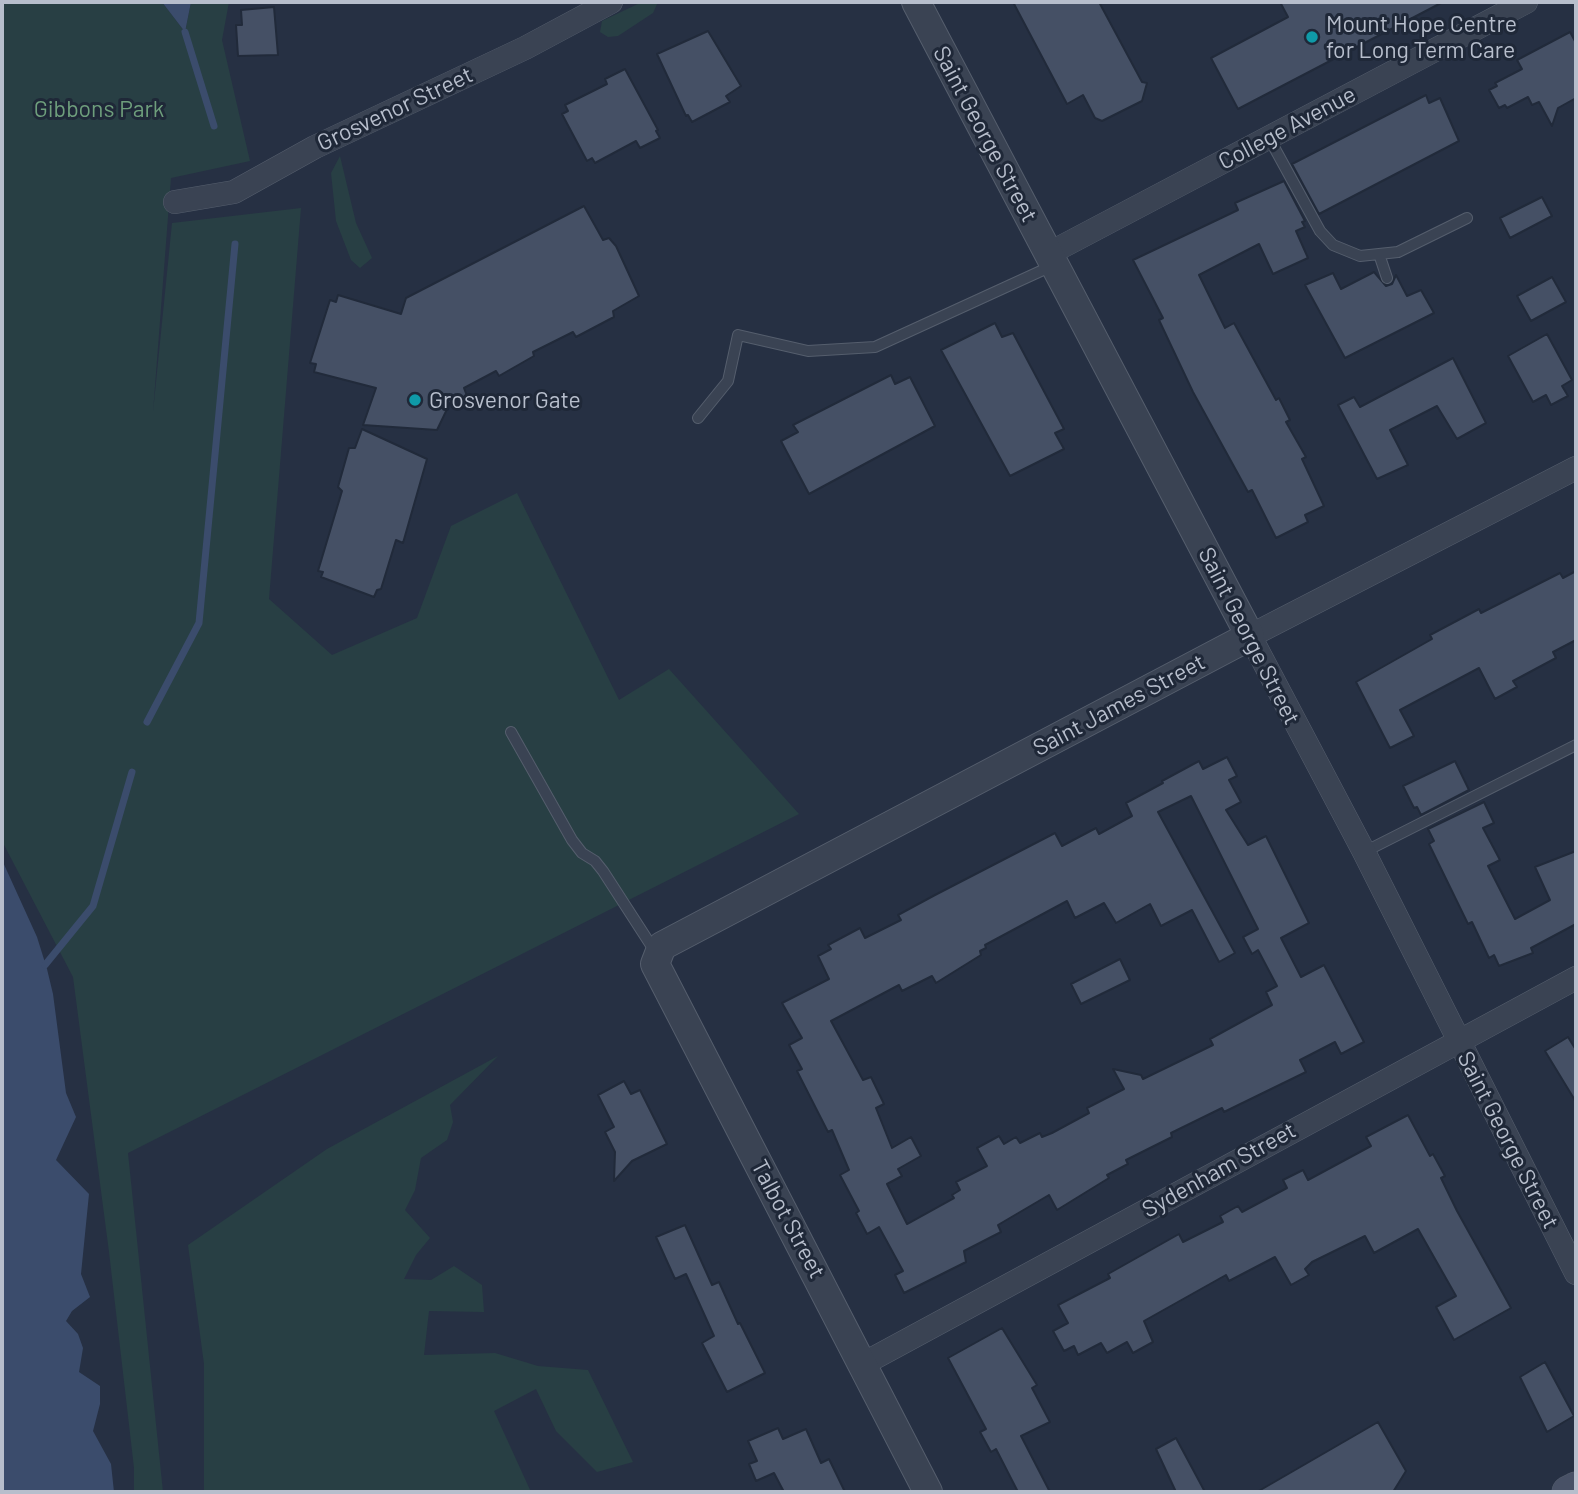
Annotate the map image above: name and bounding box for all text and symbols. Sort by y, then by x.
place label: Mount Hope Centre for Long Term Care [1326,10,1517,64]
marker: Mount Hope Centre for Long Term Care [1304,29,1320,45]
street label: Saint George Street [927,41,1043,227]
street label: Grosvenor Street [313,61,477,157]
street label: College Avenue [1214,80,1360,176]
park label: Gibbons Park [34,95,164,123]
place label: Grosvenor Gate [429,386,581,414]
marker: Grosvenor Gate [407,392,423,408]
street label: Saint George Street [1192,543,1306,729]
street label: Saint James Street [1028,648,1210,762]
street label: Saint George Street [1451,1047,1565,1233]
street label: Sydenham Street [1137,1116,1301,1224]
street label: Talbot Street [745,1155,831,1283]

